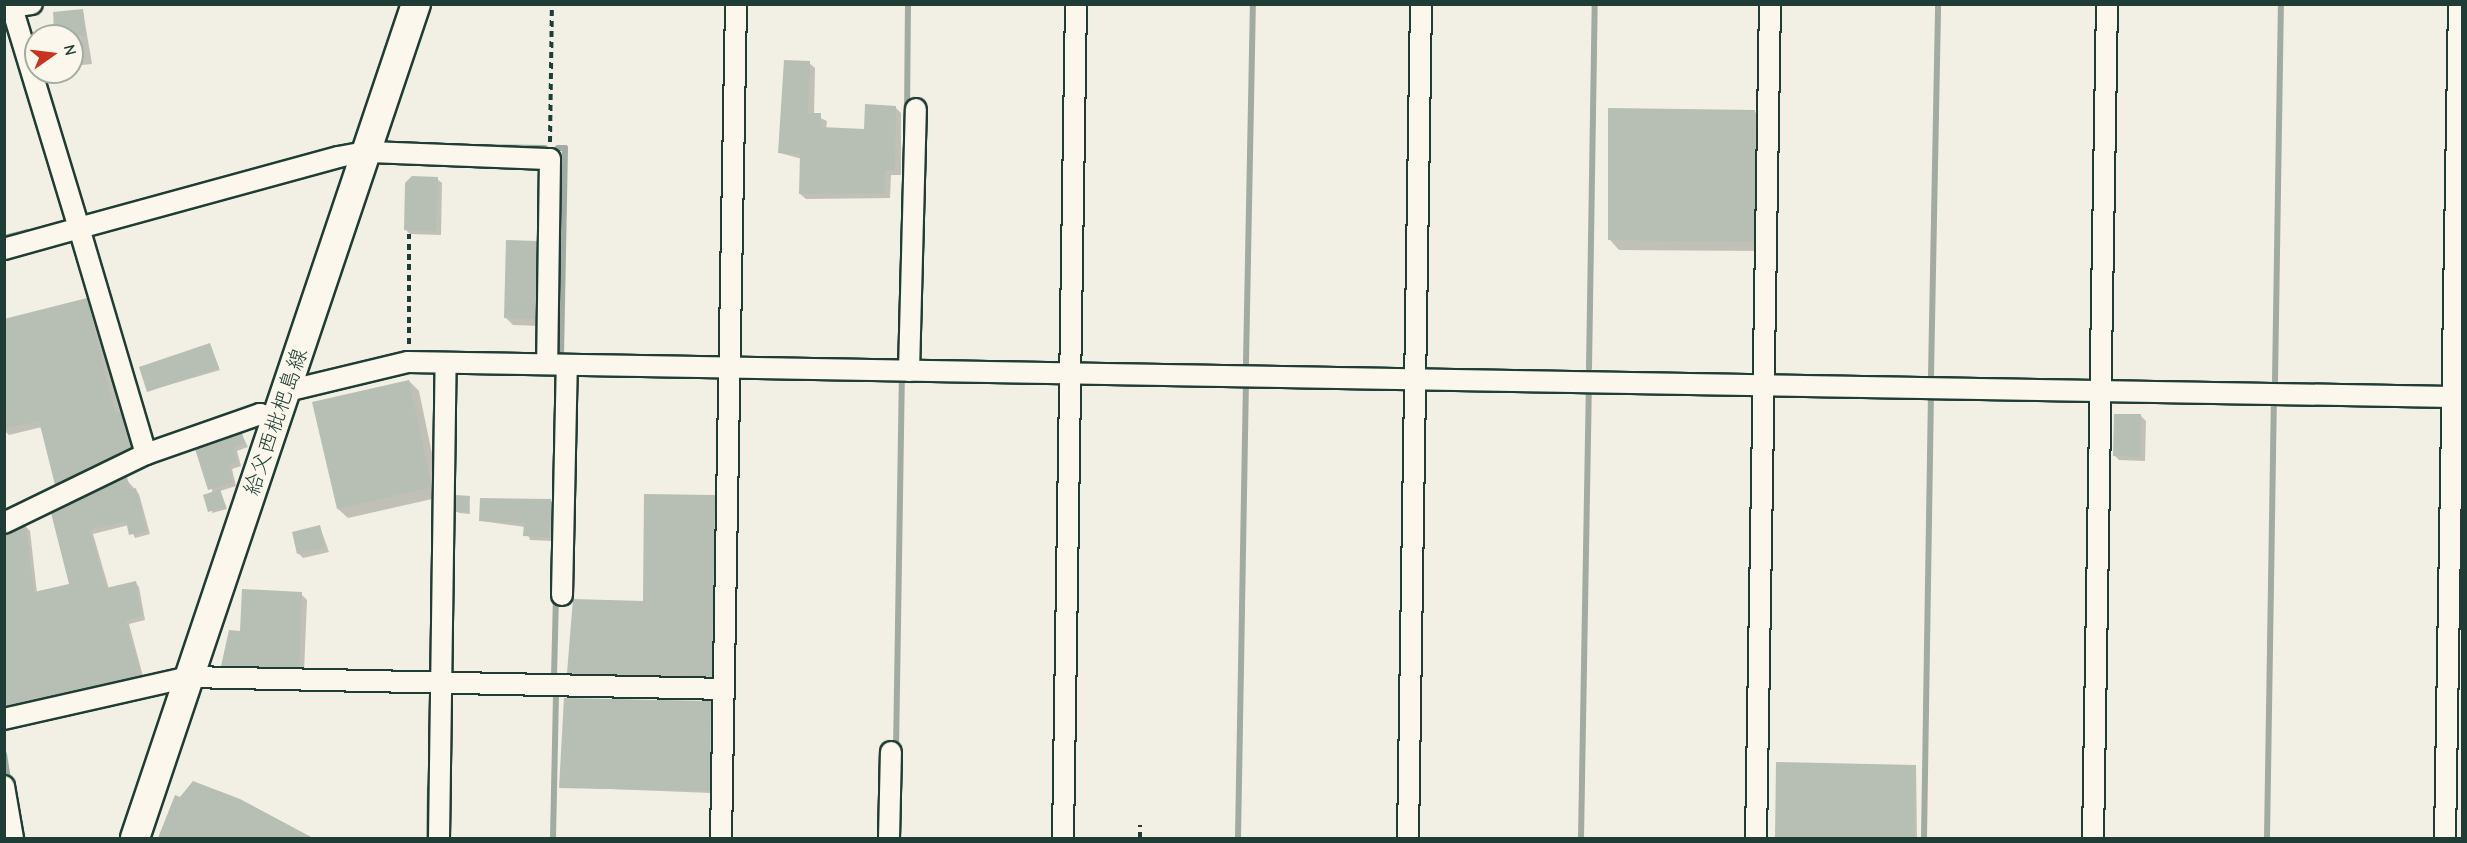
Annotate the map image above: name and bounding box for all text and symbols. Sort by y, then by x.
north arrow [24,24,84,84]
text: N [60,43,80,57]
street label: 給父西枇杷島線 [238,345,314,499]

